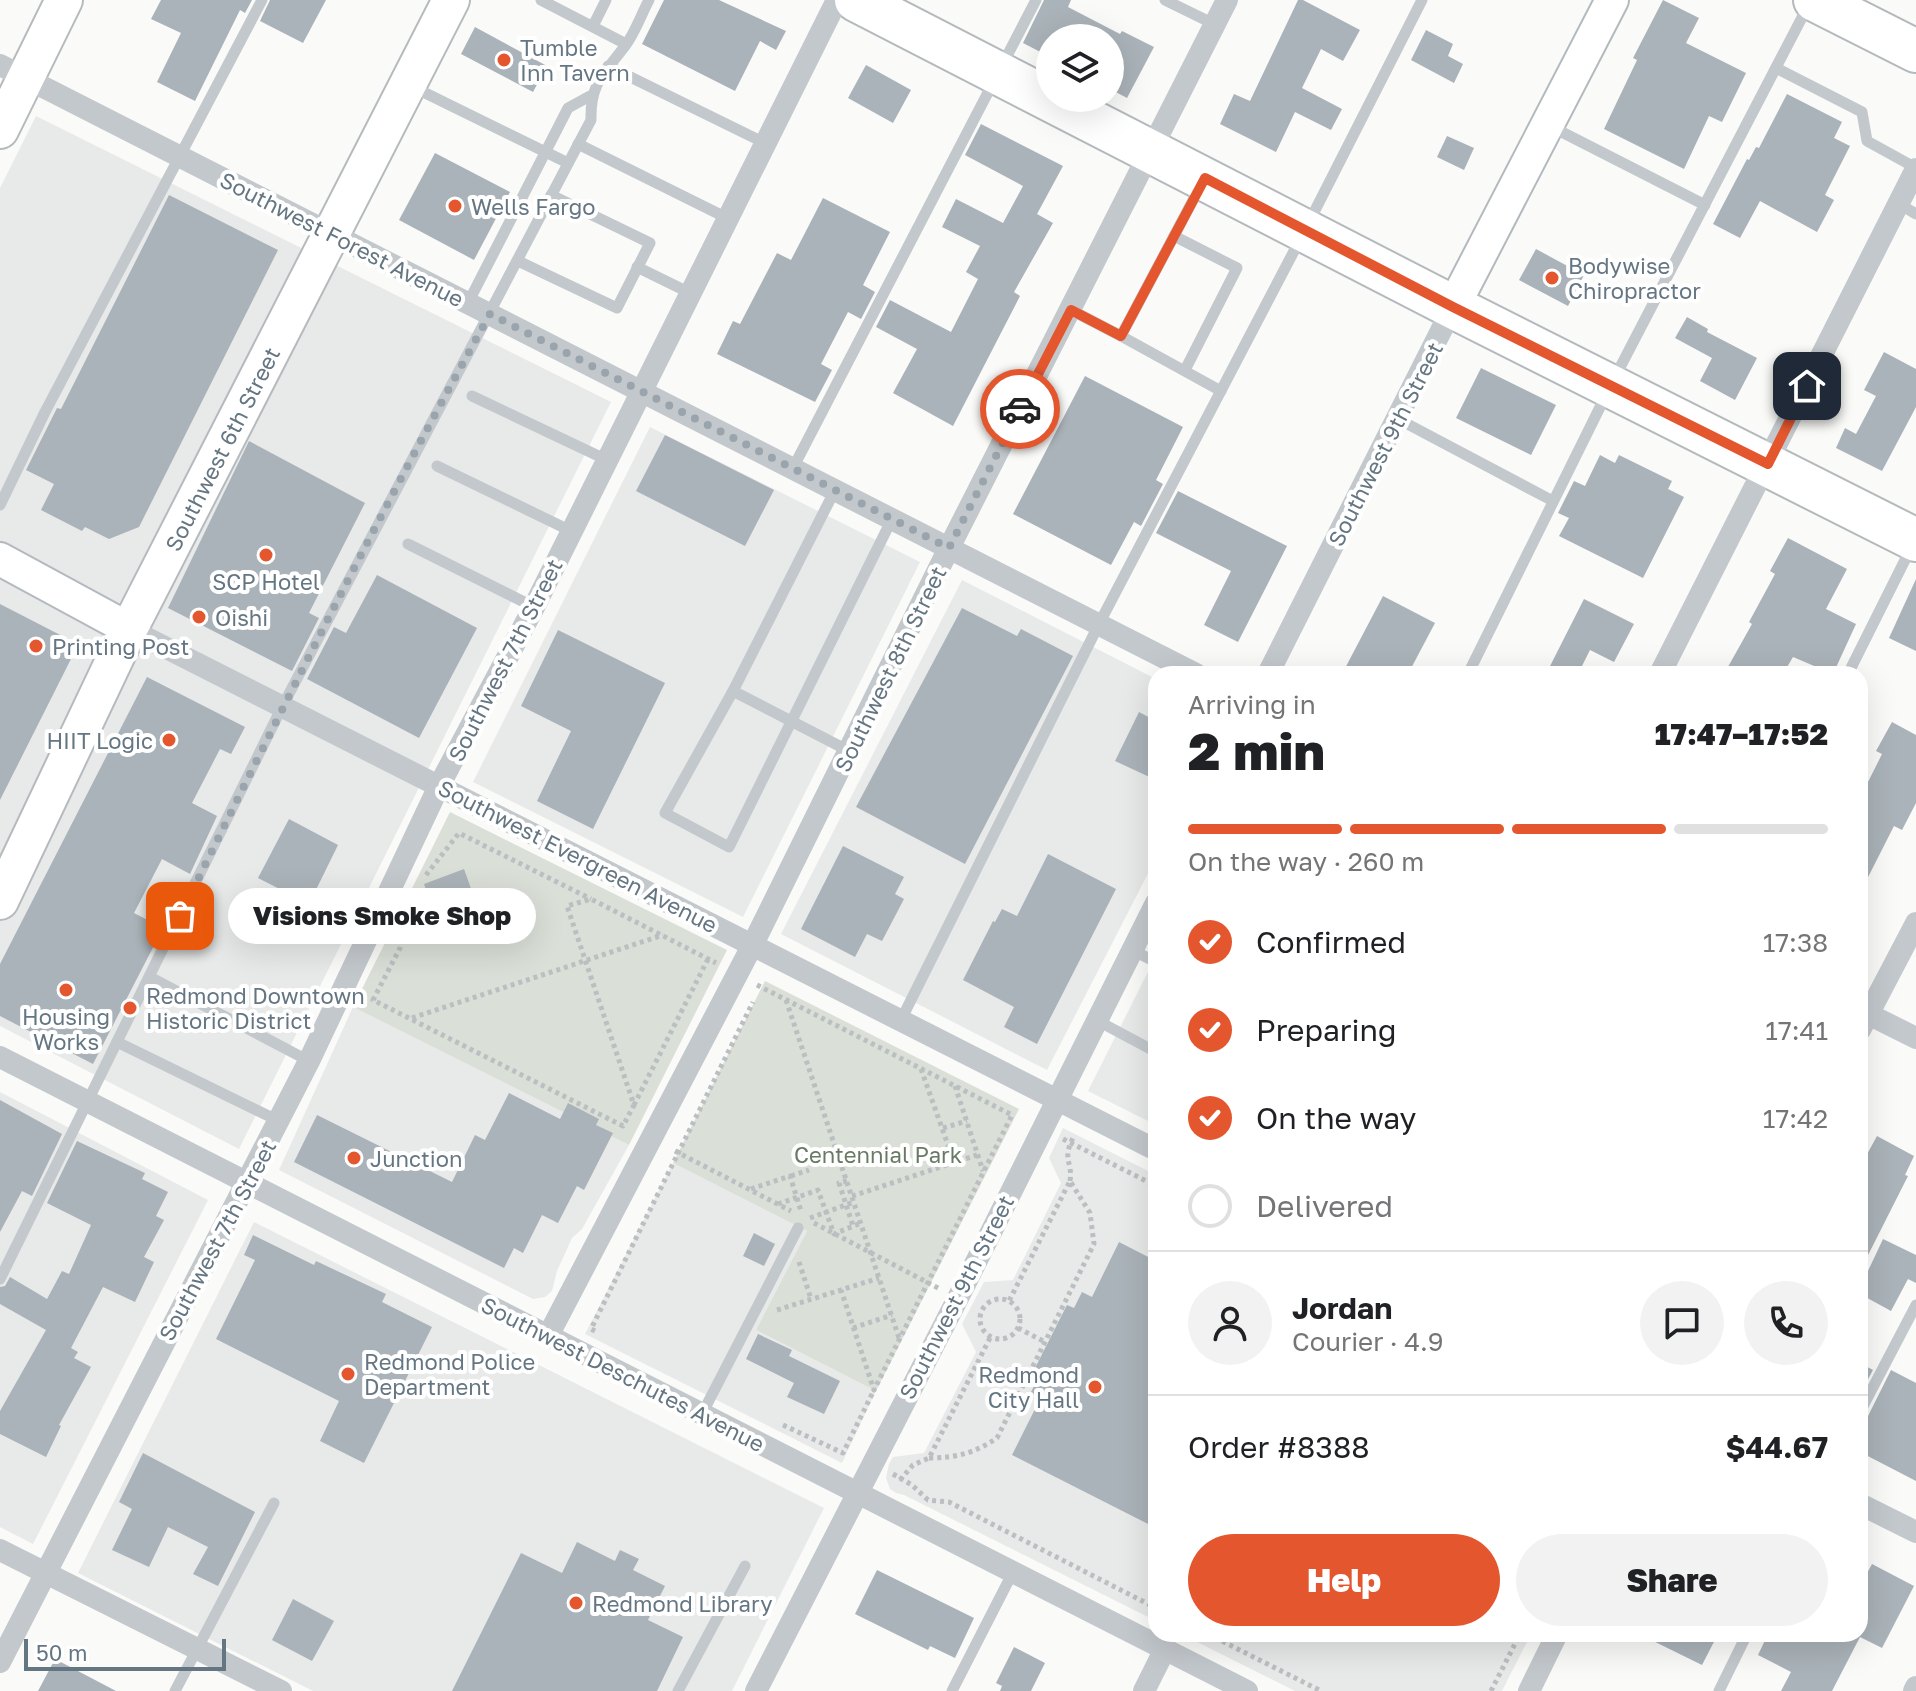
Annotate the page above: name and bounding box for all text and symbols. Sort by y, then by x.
map controls [1036,24,1124,112]
button: layers [1036,24,1124,112]
place label: Tumble Inn Tavern [520,34,630,86]
marker: Tumble Inn Tavern [495,51,513,69]
street label: Southwest Forest Avenue [216,166,468,312]
place label: Wells Fargo [471,193,595,220]
marker: Wells Fargo [446,197,464,215]
place label: Bodywise Chiropractor [1568,252,1701,304]
marker: Bodywise Chiropractor [1543,269,1561,287]
street label: Southwest 9th Street [1322,338,1448,550]
street label: Southwest 6th Street [159,343,285,555]
pin [1773,352,1841,420]
icon: home [1785,364,1829,408]
courier [980,369,1060,449]
icon: car [998,387,1042,431]
marker: SCP Hotel [257,546,275,564]
street label: Southwest 7th Street [442,554,568,766]
street label: Southwest 8th Street [828,562,952,776]
place label: SCP Hotel [212,568,320,595]
place label: Oishi [215,604,268,631]
marker: Oishi [190,608,208,626]
place label: Printing Post [52,633,189,660]
marker: Printing Post [27,637,45,655]
text: Arriving in [1188,689,1316,720]
text: 17:47–17:52 [1655,716,1828,752]
text: 2 min [1188,719,1325,781]
place label: HIIT Logic [46,727,153,754]
marker: HIIT Logic [160,731,178,749]
street label: Southwest Evergreen Avenue [434,774,722,938]
text: On the way · 260 m [1188,846,1424,877]
pin [146,882,214,950]
callout: Visions Smoke Shop [228,888,536,944]
icon: bag [158,894,202,938]
text: Visions Smoke Shop [253,900,511,931]
icon: check [1188,920,1232,964]
text: Confirmed [1256,924,1406,960]
text: 17:38 [1763,927,1828,958]
marker: Housing Works [57,981,75,999]
place label: Redmond Downtown Historic District [146,982,365,1034]
marker: Redmond Downtown Historic District [121,999,139,1017]
place label: Housing Works [22,1003,110,1055]
icon: check [1188,1008,1232,1052]
text: Preparing [1256,1012,1397,1048]
text: 17:41 [1765,1015,1828,1046]
icon: check [1188,1096,1232,1140]
text: On the way [1256,1100,1416,1136]
text: 17:42 [1763,1103,1828,1134]
street label: Southwest 7th Street [153,1135,281,1345]
park label: Centennial Park [794,1141,962,1168]
place label: Junction [370,1145,462,1172]
marker: Junction [345,1149,363,1167]
text: Delivered [1256,1188,1393,1224]
street label: Southwest 9th Street [893,1191,1019,1403]
button: person [1188,1281,1272,1365]
button: chat [1640,1281,1724,1365]
button: phone [1744,1281,1828,1365]
text: Jordan [1292,1290,1392,1326]
street label: Southwest Deschutes Avenue [477,1291,769,1457]
text: Courier · 4.9 [1292,1326,1444,1357]
place label: Redmond Police Department [364,1348,535,1400]
place label: Redmond City Hall [978,1361,1079,1413]
marker: Redmond Police Department [339,1365,357,1383]
marker: Redmond City Hall [1086,1378,1104,1396]
text: Order #8388 [1188,1429,1370,1465]
text: $44.67 [1725,1429,1828,1465]
button: Help [1188,1534,1500,1626]
button: Share [1516,1534,1828,1626]
place label: Redmond Library [592,1590,773,1617]
marker: Redmond Library [567,1594,585,1612]
scale bar [24,1635,226,1671]
text: 50 m [36,1639,87,1666]

